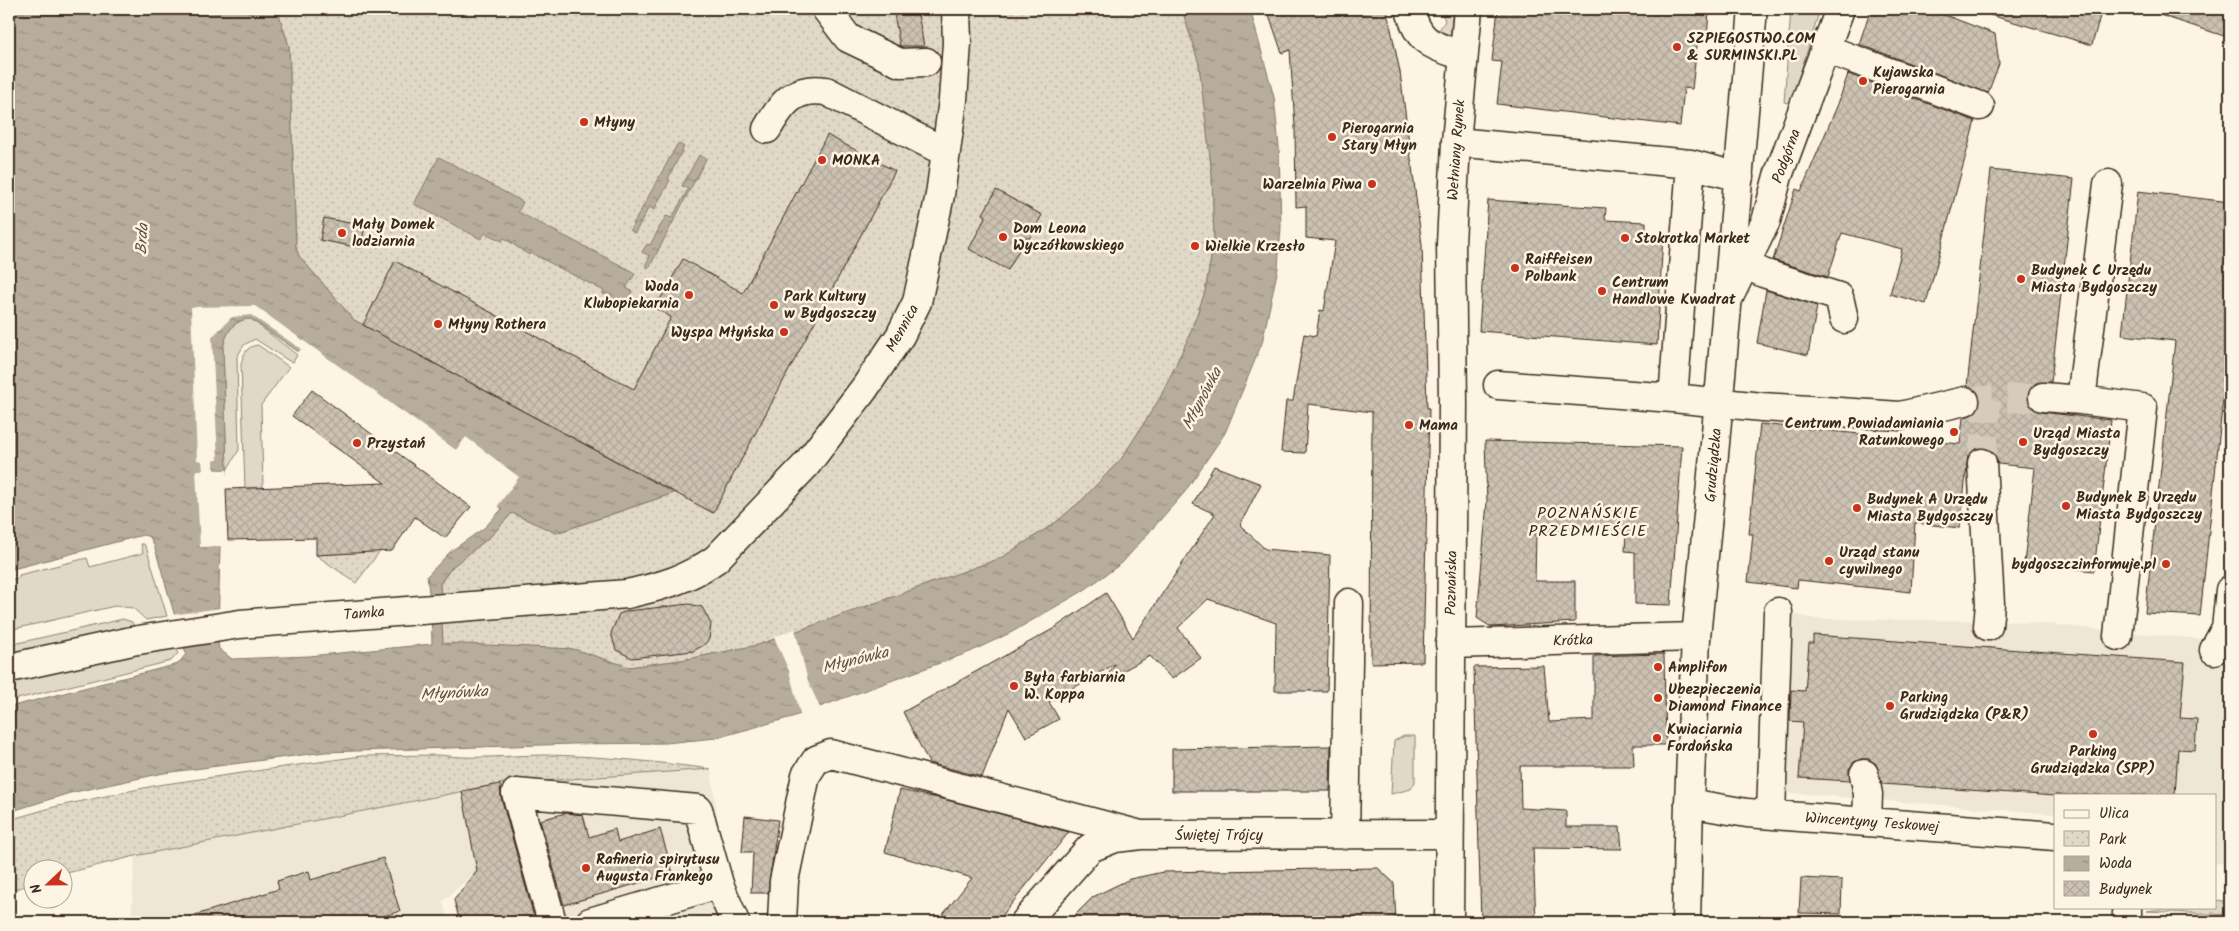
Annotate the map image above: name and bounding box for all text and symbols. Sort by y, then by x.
place label: SZPIEGOSTWO.COM & SURMINSKI.PL [1687,27,1816,68]
marker: SZPIEGOSTWO.COM & SURMINSKI.PL [1671,41,1683,53]
place label: Kujawska Pierogarnia [1873,61,1945,102]
marker: Kujawska Pierogarnia [1857,75,1869,87]
street label: Wełniany Rynek [1441,98,1473,201]
place label: Młyny [594,111,635,135]
marker: Młyny [578,116,590,128]
place label: Pierogarnia Stary Młyn [1342,117,1417,158]
street label: Podgórna [1766,126,1808,187]
marker: Pierogarnia Stary Młyn [1326,131,1338,143]
place label: MONKA [832,149,881,173]
marker: MONKA [816,154,828,166]
place label: Warzelnia Piwa [1263,173,1362,197]
marker: Warzelnia Piwa [1366,178,1378,190]
place label: Mały Domek lodziarnia [352,213,435,254]
place label: Dom Leona Wyczółkowskiego [1013,217,1124,258]
water label: Brda [129,221,156,255]
marker: Mały Domek lodziarnia [336,227,348,239]
place label: Stokrotka Market [1635,227,1750,251]
marker: Dom Leona Wyczółkowskiego [997,231,1009,243]
marker: Stokrotka Market [1619,232,1631,244]
place label: Wielkie Krzesło [1205,235,1305,259]
marker: Wielkie Krzesło [1189,240,1201,252]
place label: Raiffeisen Polbank [1525,248,1592,289]
place label: Budynek C Urzędu Miasta Bydgoszczy [2031,259,2157,300]
marker: Raiffeisen Polbank [1509,262,1521,274]
place label: Centrum Handlowe Kwadrat [1612,271,1736,312]
marker: Budynek C Urzędu Miasta Bydgoszczy [2015,273,2027,285]
place label: Woda Klubopiekarnia [584,275,679,316]
place label: Park Kultury w Bydgoszczy [784,285,876,326]
marker: Centrum Handlowe Kwadrat [1596,285,1608,297]
marker: Woda Klubopiekarnia [683,289,695,301]
marker: Park Kultury w Bydgoszczy [768,299,780,311]
street label: Mennica [880,300,926,357]
place label: Młyny Rothera [448,313,547,337]
marker: Młyny Rothera [432,318,444,330]
place label: Wyspa Młyńska [671,321,774,345]
marker: Wyspa Młyńska [778,326,790,338]
water label: Młynówka [1175,362,1230,434]
place label: Centrum Powiadamiania Ratunkowego [1785,412,1944,453]
place label: Mama [1419,414,1458,438]
marker: Mama [1403,419,1415,431]
place label: Urząd Miasta Bydgoszczy [2033,422,2121,463]
marker: Centrum Powiadamiania Ratunkowego [1948,426,1960,438]
street label: Grudziądzka [1699,427,1729,503]
place label: Przystań [367,432,425,456]
marker: Urząd Miasta Bydgoszczy [2017,436,2029,448]
marker: Przystań [351,437,363,449]
place label: Budynek B Urzędu Miasta Bydgoszczy [2076,486,2202,527]
place label: Budynek A Urzędu Miasta Bydgoszczy [1867,488,1993,529]
marker: Budynek B Urzędu Miasta Bydgoszczy [2060,500,2072,512]
district label: POZNAŃSKIE PRZEDMIEŚCIE [1529,501,1647,544]
marker: Budynek A Urzędu Miasta Bydgoszczy [1851,502,1863,514]
place label: Urząd stanu cywilnego [1839,541,1920,582]
street label: Poznańska [1439,550,1465,616]
place label: bydgoszczinformuje.pl [2011,553,2156,577]
marker: Urząd stanu cywilnego [1823,555,1835,567]
marker: bydgoszczinformuje.pl [2160,558,2172,570]
street label: Tamka [343,600,386,628]
street label: Krótka [1552,628,1594,654]
water label: Młynówka [820,640,893,681]
place label: Amplifon [1668,656,1727,680]
marker: Amplifon [1652,661,1664,673]
place label: Była farbiarnia W. Koppa [1024,666,1126,707]
place label: Ubezpieczenia Diamond Finance [1668,678,1782,719]
water label: Młynówka [420,679,490,708]
marker: Była farbiarnia W. Koppa [1008,680,1020,692]
place label: Parking Grudziądzka (P&R) [1900,686,2029,727]
marker: Ubezpieczenia Diamond Finance [1652,692,1664,704]
marker: Parking Grudziądzka (P&R) [1884,700,1896,712]
place label: Kwiaciarnia Fordońska [1667,718,1743,759]
marker: Parking Grudziądzka (SPP) [2087,728,2099,740]
marker: Kwiaciarnia Fordońska [1651,732,1663,744]
place label: Parking Grudziądzka (SPP) [2031,740,2155,781]
legend [2054,794,2216,908]
text: Ulica [2099,802,2129,826]
street label: Wincentyny Teskowej [1804,806,1941,840]
street label: Świętej Trójcy [1175,824,1264,848]
text: Park [2099,828,2127,852]
place label: Rafineria spirytusu Augusta Frankego [596,848,720,889]
text: Woda [2099,852,2132,876]
north arrow [22,858,72,908]
marker: Rafineria spirytusu Augusta Frankego [580,862,592,874]
text: Budynek [2099,878,2153,902]
text: N [25,880,49,897]

